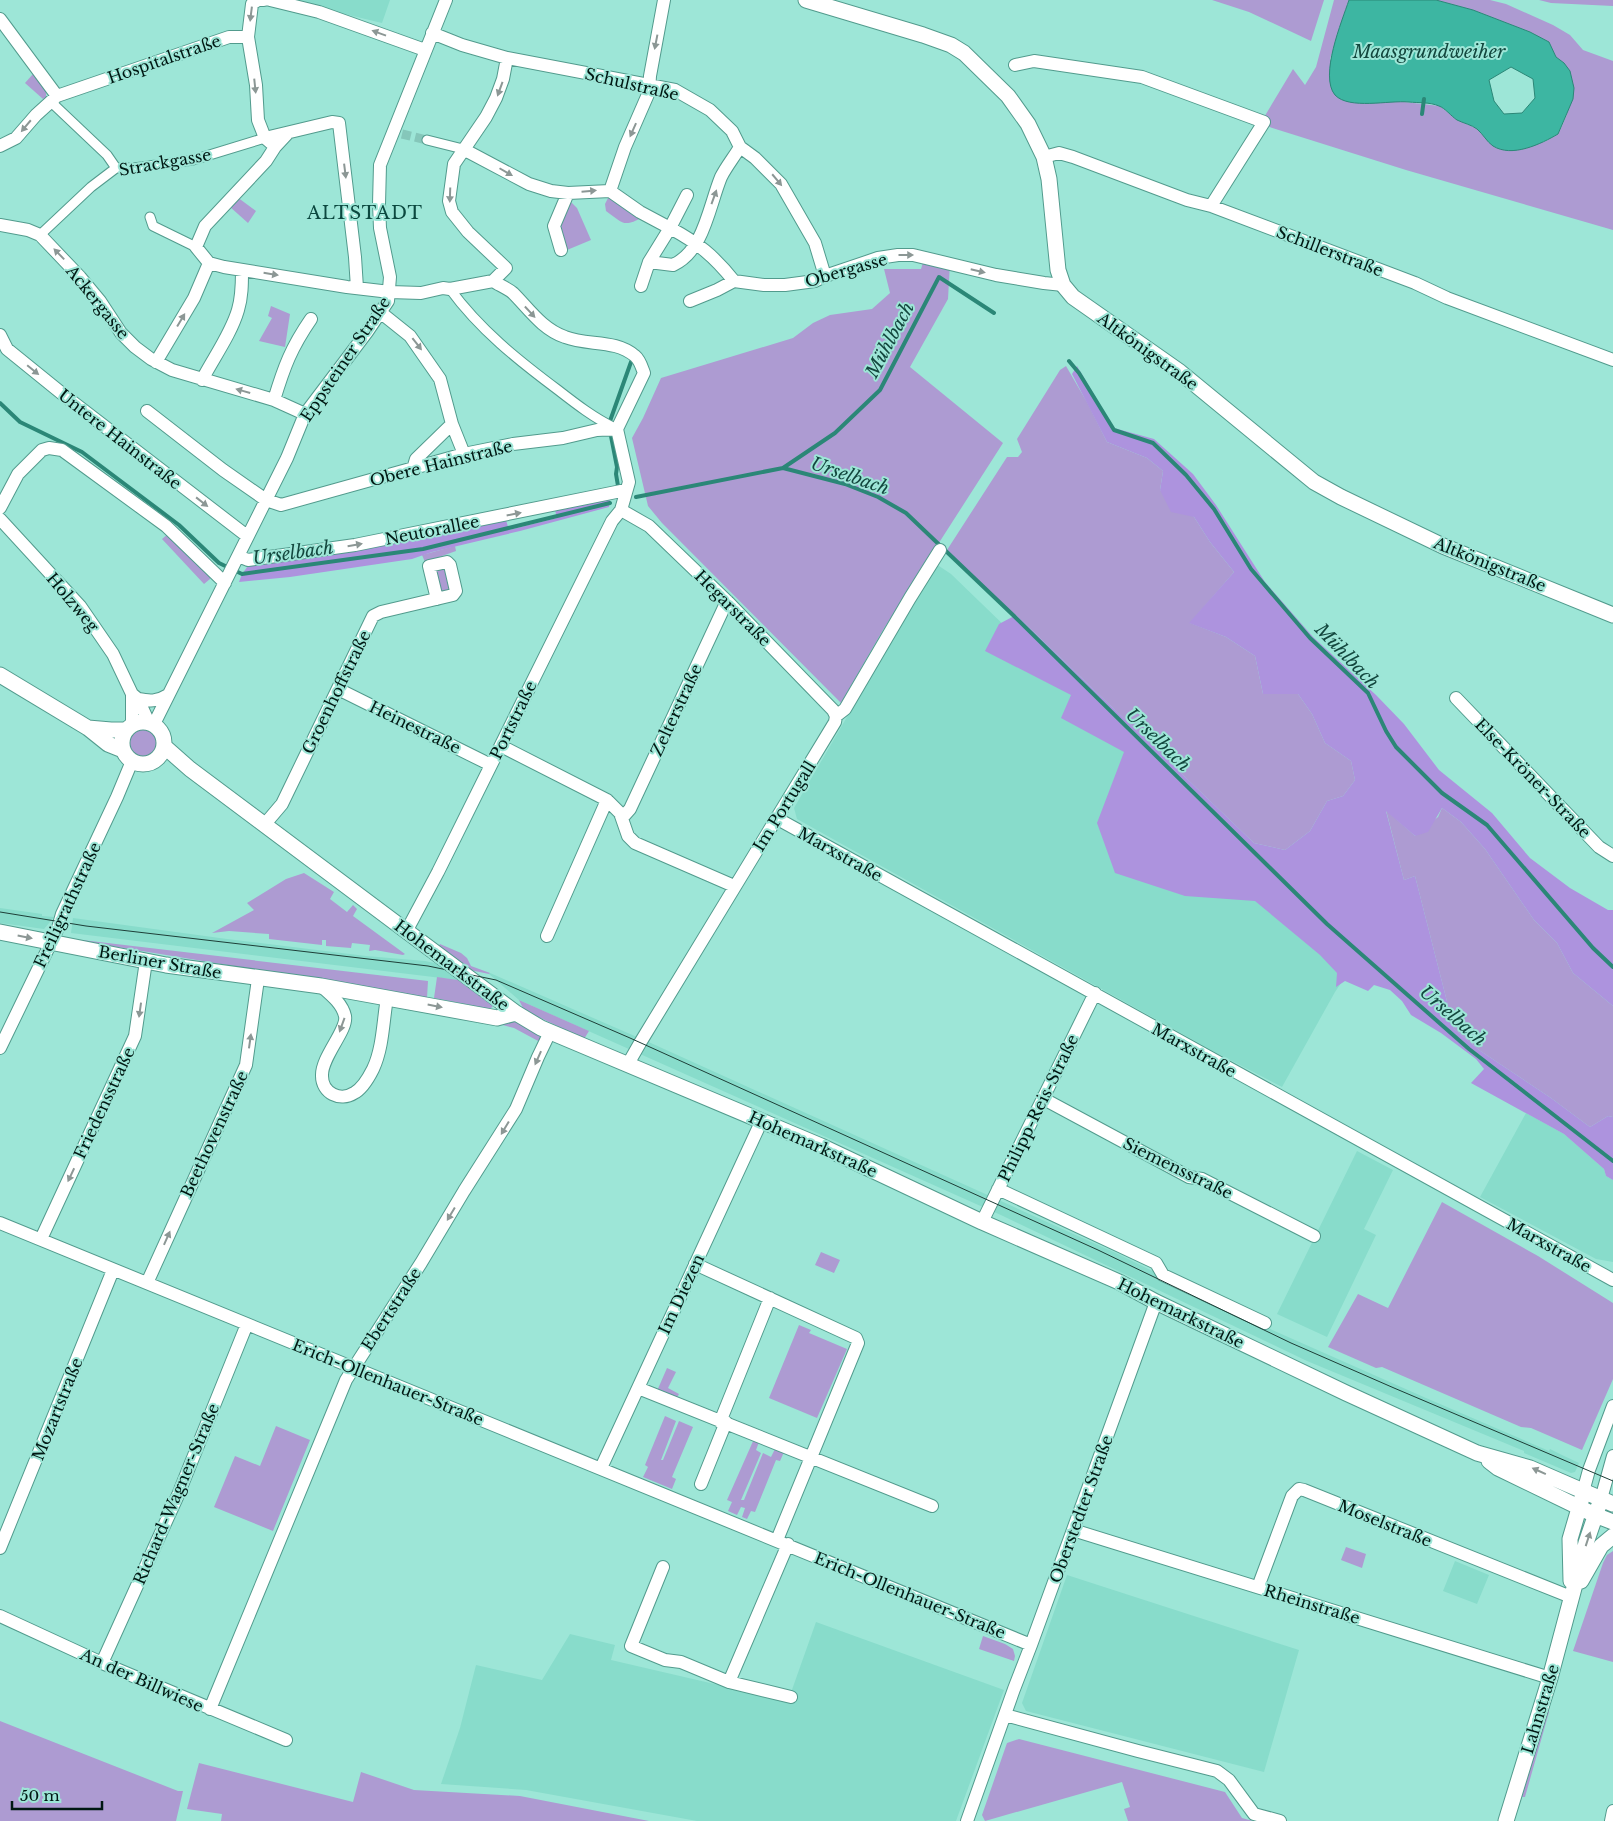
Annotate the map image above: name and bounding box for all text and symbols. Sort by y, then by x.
one-way arrow [247,7,255,23]
one-way arrow [371,29,386,37]
street label: Hospitalstraße [105,30,223,88]
one-way arrow [652,35,660,51]
water label: Maasgrundweiher [1352,41,1506,63]
street label: Schulstraße [583,63,681,105]
one-way arrow [252,78,260,94]
one-way arrow [496,81,503,96]
one-way arrow [21,119,32,132]
one-way arrow [628,123,636,137]
street label: Strackgasse [117,144,213,180]
one-way arrow [341,163,349,179]
one-way arrow [499,167,513,176]
one-way arrow [771,173,782,186]
one-way arrow [581,187,597,195]
one-way arrow [446,188,454,204]
one-way arrow [710,189,718,204]
district label: ALTSTADT [306,202,423,224]
street label: Schillerstraße [1274,222,1386,280]
one-way arrow [53,248,65,260]
street label: Obergasse [803,249,889,291]
one-way arrow [898,251,914,259]
street label: Ackergasse [62,260,134,343]
one-way arrow [970,267,985,275]
one-way arrow [264,271,280,279]
street label: Eppsteiner Straße [296,293,394,425]
water label: Mühlbach [860,298,919,382]
one-way arrow [524,305,536,317]
street label: Altkönigstraße [1093,307,1202,394]
one-way arrow [176,313,185,326]
one-way arrow [411,338,422,351]
one-way arrow [26,364,39,375]
street label: Untere Hainstraße [54,385,186,493]
one-way arrow [235,387,250,395]
street label: Obere Hainstraße [368,436,514,490]
water label: Urselbach [808,452,892,500]
one-way arrow [195,497,208,508]
one-way arrow [507,510,522,518]
street label: Neutorallee [383,511,481,549]
street label: Altkönigstraße [1430,532,1549,596]
water label: Urselbach [251,536,335,570]
one-way arrow [347,540,363,548]
street label: Hegarstraße [691,566,775,650]
street label: Holzweg [43,568,104,636]
water label: Mühlbach [1310,618,1384,693]
street label: Groenhoffstraße [297,627,375,757]
street label: Zelterstraße [646,661,706,759]
street label: Portstraße [485,678,541,762]
street label: Heinestraße [366,696,464,758]
water label: Urselbach [1121,704,1195,776]
street label: Else-Kröner-Straße [1471,714,1595,842]
street label: Im Portugall [748,757,820,855]
street label: Marxstraße [794,823,886,885]
street label: Freiligrathstraße [29,839,105,971]
street label: Hohemarkstraße [391,915,513,1015]
one-way arrow [17,933,33,941]
street label: Berliner Straße [97,941,223,983]
water label: Urselbach [1415,981,1491,1051]
one-way arrow [135,1002,143,1018]
one-way arrow [427,1002,443,1010]
one-way arrow [338,1018,346,1033]
street label: Marxstraße [1148,1019,1240,1081]
street label: Philipp-Reis-Straße [994,1031,1082,1185]
one-way arrow [246,1033,254,1049]
street label: Friedensstraße [69,1044,139,1162]
one-way arrow [533,1051,541,1065]
street label: Beethovenstraße [176,1068,252,1200]
street label: Hohemarkstraße [746,1107,880,1181]
one-way arrow [501,1121,510,1134]
street label: Siemensstraße [1120,1133,1236,1203]
one-way arrow [66,1168,74,1182]
one-way arrow [446,1208,455,1221]
street label: Marxstraße [1503,1214,1595,1276]
one-way arrow [163,1231,171,1245]
street label: Im Diezen [654,1251,708,1337]
street label: Ebertstraße [357,1264,425,1354]
street label: Hohemarkstraße [1114,1274,1248,1352]
street label: Erich-Ollenhauer-Straße [290,1334,486,1430]
street label: Mozartstraße [27,1355,87,1463]
street label: Richard-Wagner-Straße [129,1400,223,1588]
street label: Oberstedter Straße [1045,1432,1117,1586]
one-way arrow [1532,1467,1546,1475]
street label: Moselstraße [1335,1495,1435,1551]
one-way arrow [1585,1532,1592,1547]
street label: Erich-Ollenhauer-Straße [812,1547,1008,1643]
street label: Rheinstraße [1262,1580,1362,1628]
street label: An der Billwiese [77,1644,207,1716]
street label: Lahnstraße [1517,1662,1563,1756]
scale bar [12,1778,102,1810]
text: 50 m [20,1786,60,1805]

